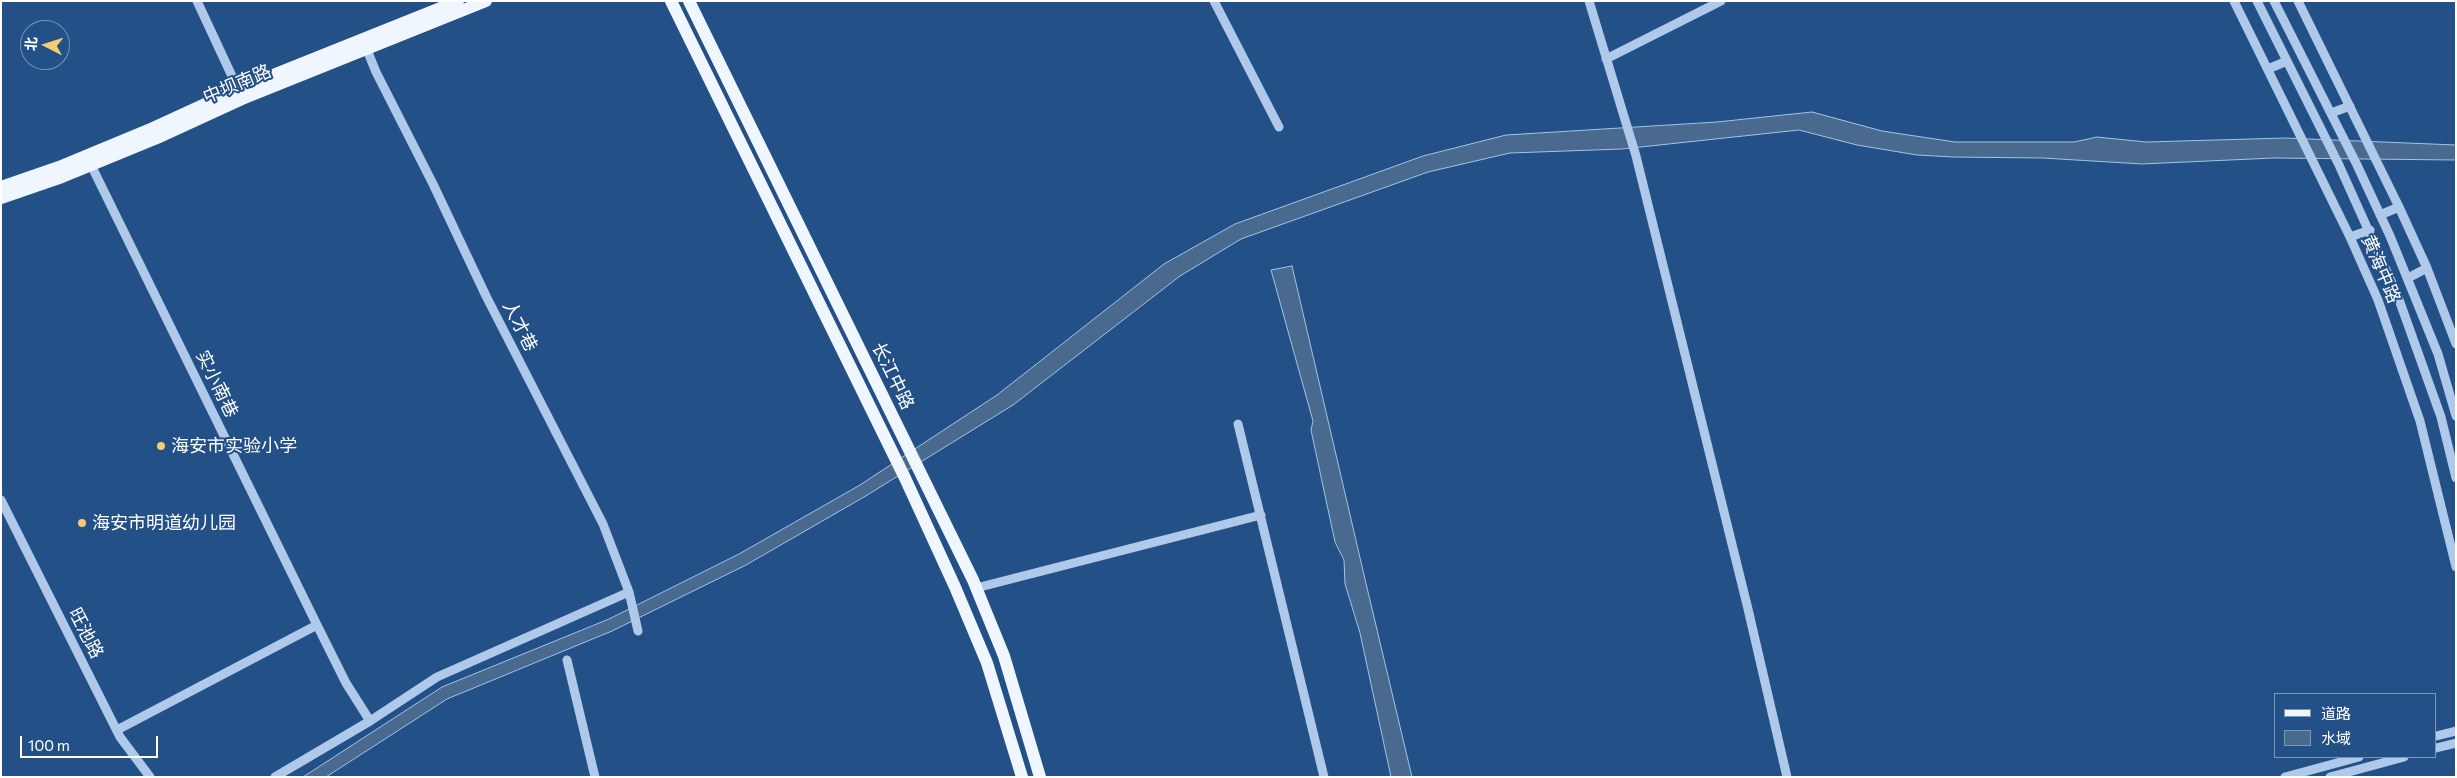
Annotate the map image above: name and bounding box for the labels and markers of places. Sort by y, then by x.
place label: 海安市实验小学 [171,435,297,457]
marker: 海安市实验小学 [155,440,167,452]
place label: 海安市明道幼儿园 [92,512,236,534]
marker: 海安市明道幼儿园 [76,517,88,529]

